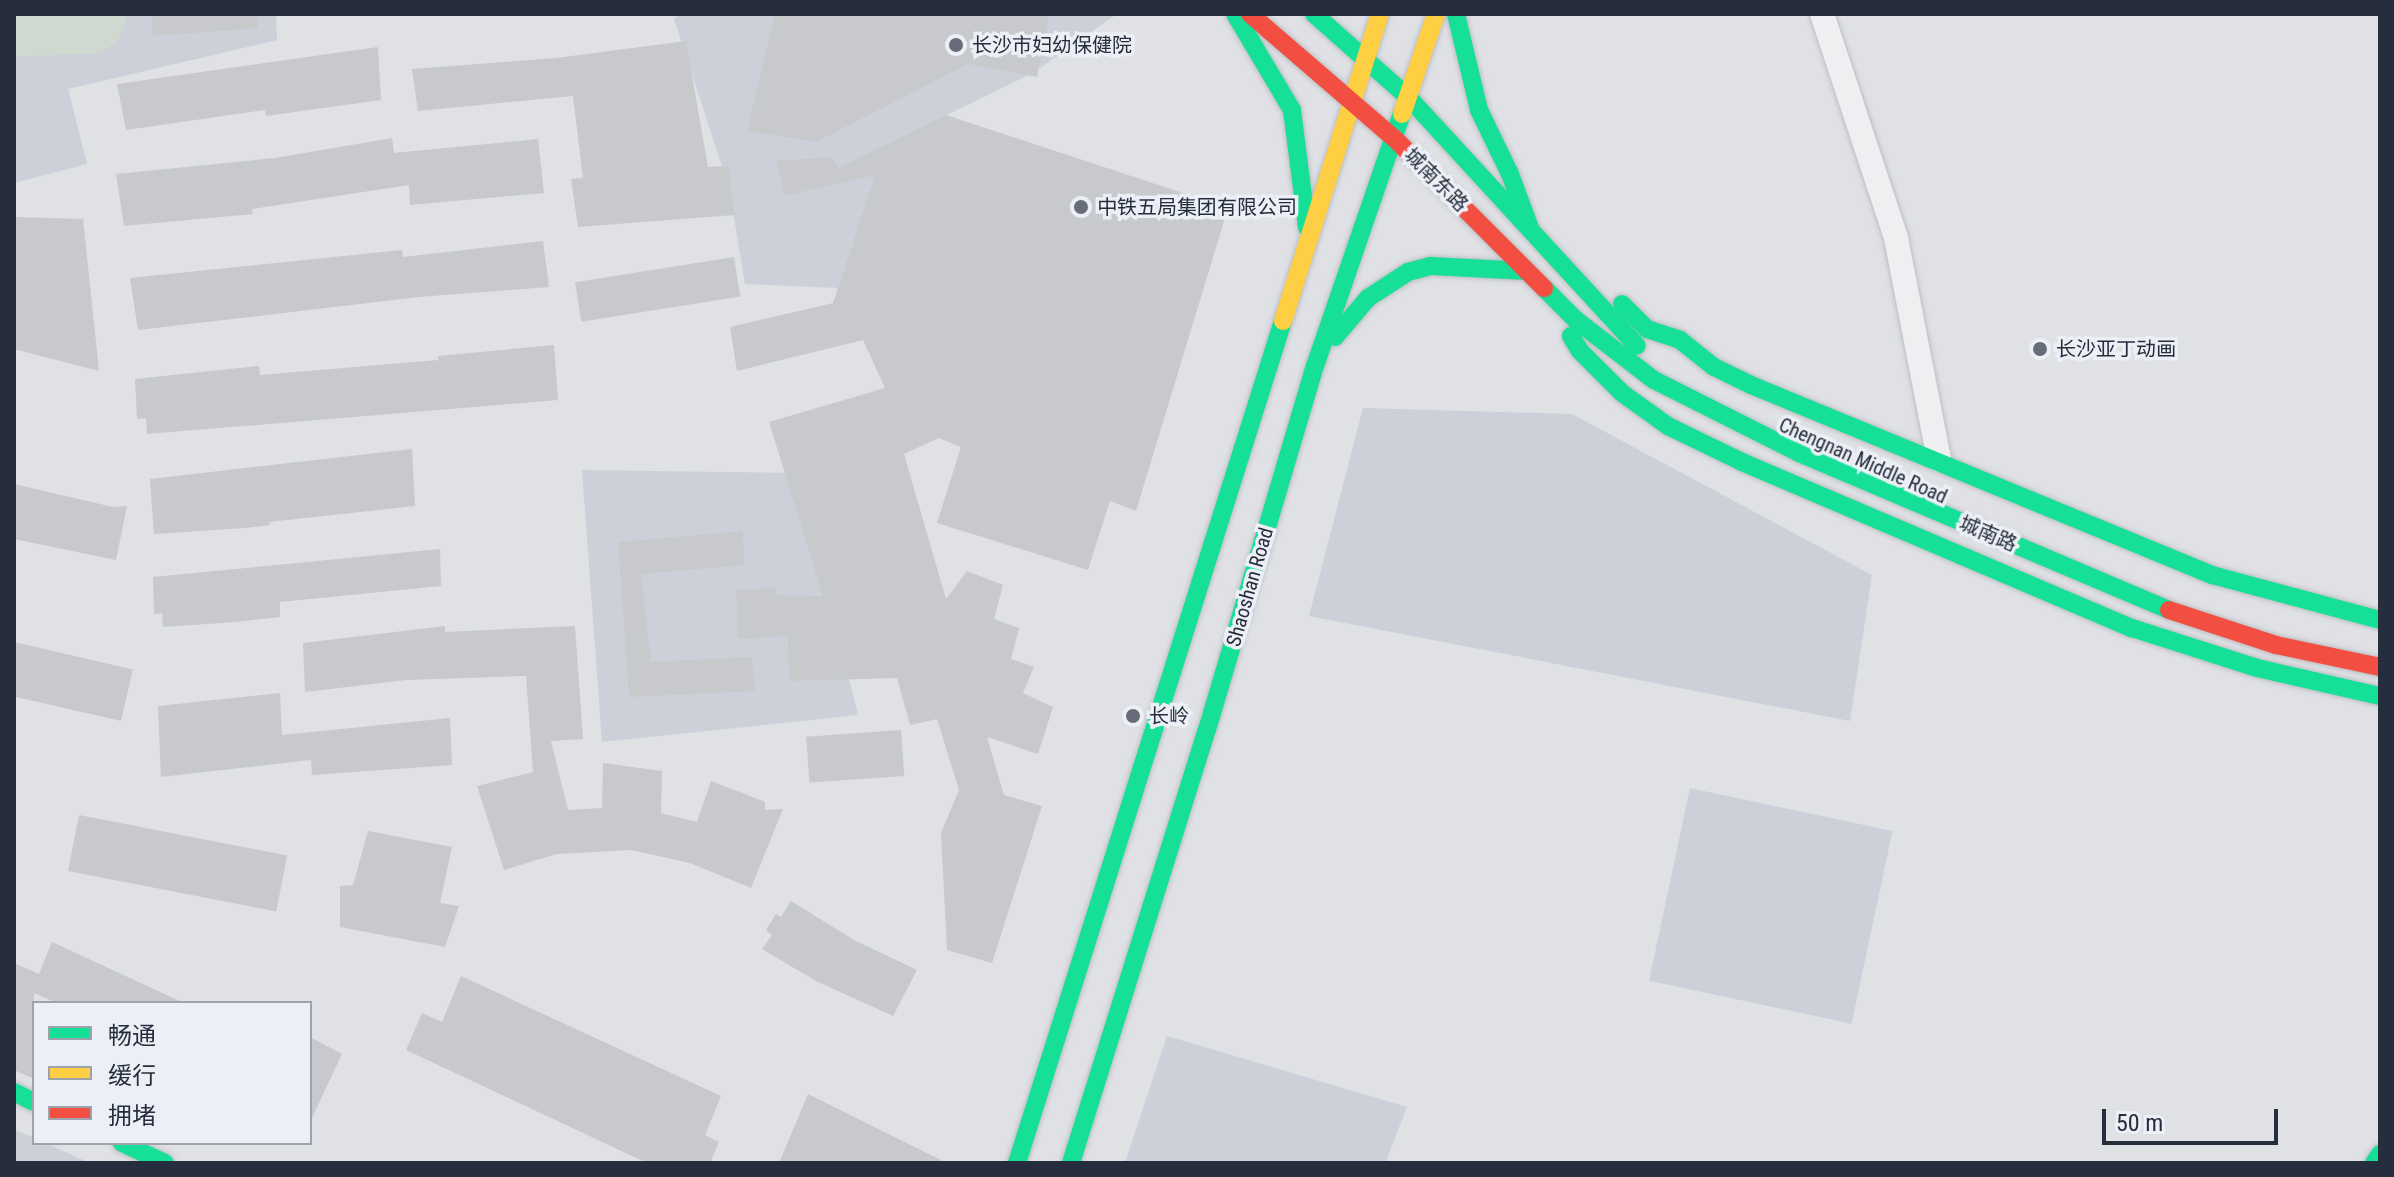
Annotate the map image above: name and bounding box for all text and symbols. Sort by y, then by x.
place label: 长沙市妇幼保健院 [972,33,1132,57]
marker: 长沙市妇幼保健院 [947,36,965,54]
street label: 城南东路 [1399,143,1473,217]
place label: 中铁五局集团有限公司 [1097,195,1297,219]
marker: 中铁五局集团有限公司 [1072,198,1090,216]
place label: 长沙亚丁动画 [2056,337,2176,361]
marker: 长沙亚丁动画 [2031,340,2049,358]
street label: Chengnan Middle Road [1775,413,1951,509]
street label: 城南路 [1956,511,2020,557]
street label: Shaoshan Road [1222,525,1278,649]
place label: 长岭 [1149,704,1189,728]
marker: 长岭 [1124,707,1142,725]
legend [32,1001,312,1145]
text: 畅通 [108,1022,156,1050]
text: 缓行 [108,1062,156,1090]
scale bar [2106,1093,2282,1143]
text: 拥堵 [108,1102,156,1130]
text: 50 m [2116,1109,2163,1137]

